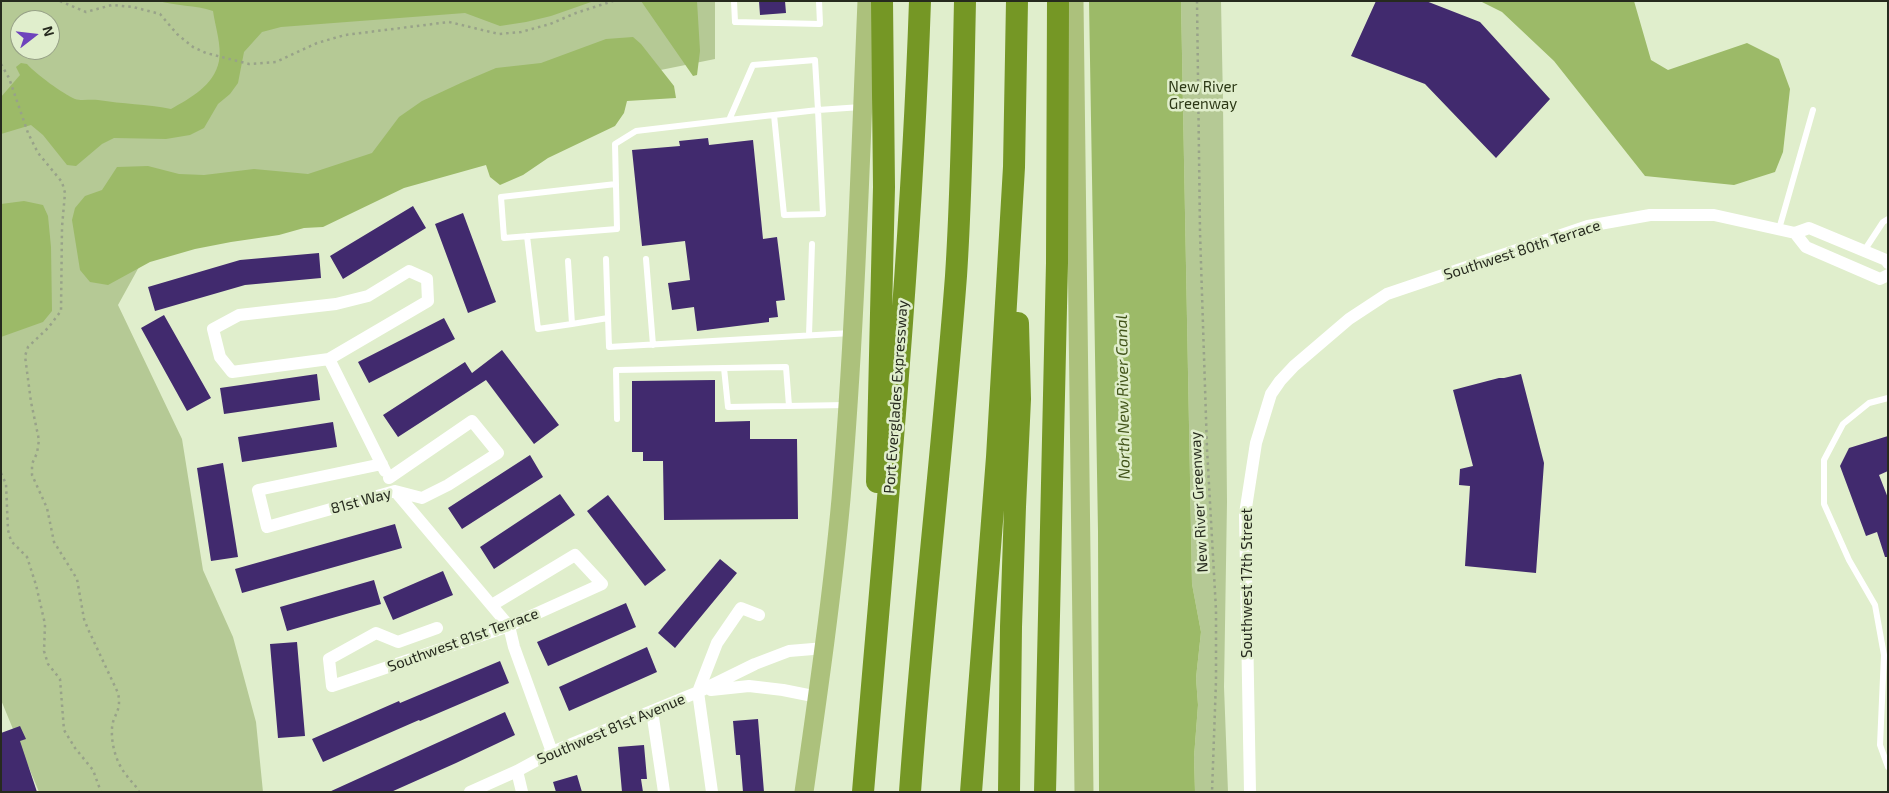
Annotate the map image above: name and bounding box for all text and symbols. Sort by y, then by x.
north arrow [10,10,60,60]
text: N [39,24,59,38]
park label: New River Greenway [1168,78,1238,113]
street label: Southwest 80th Terrace [1441,216,1603,284]
street label: Port Everglades Expressway [880,300,912,494]
water label: North New River Canal [1112,315,1134,479]
street label: New River Greenway [1186,431,1212,573]
street label: 81st Way [329,484,393,518]
street label: Southwest 17th Street [1238,508,1256,658]
street label: Southwest 81st Terrace [385,604,541,676]
street label: Southwest 81st Avenue [534,690,688,768]

